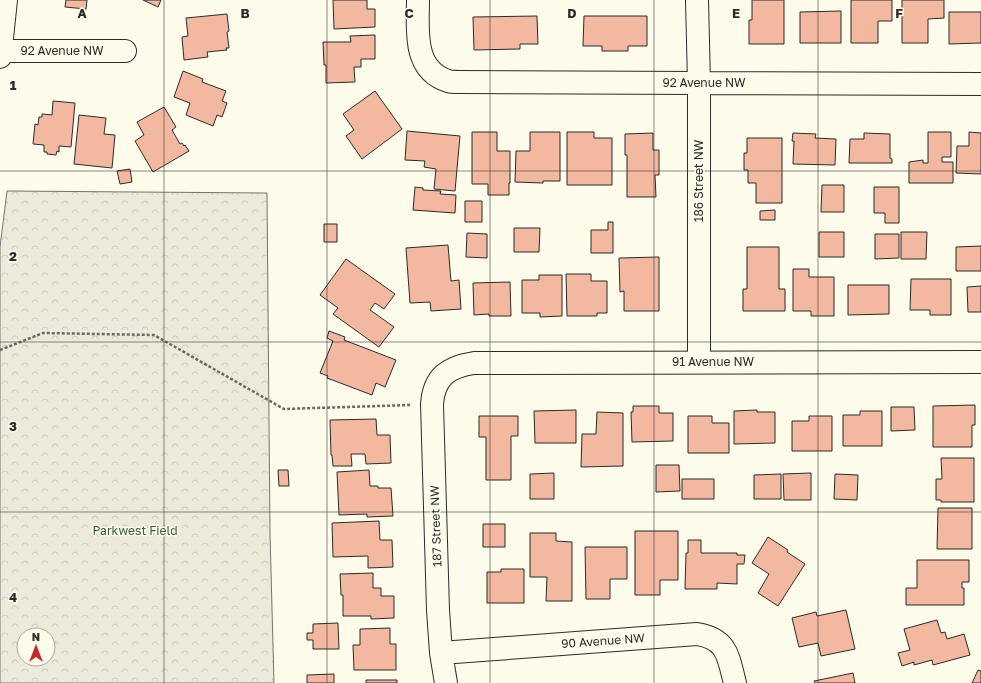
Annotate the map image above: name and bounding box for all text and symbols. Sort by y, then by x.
text: A [77,5,87,21]
text: B [240,5,250,21]
text: C [404,5,414,21]
text: D [567,5,577,21]
text: E [732,5,740,21]
text: F [895,5,903,21]
street label: 92 Avenue NW [20,43,104,58]
street label: 92 Avenue NW [662,75,746,90]
text: 1 [10,77,17,93]
street label: 186 Street NW [691,139,706,222]
text: 2 [9,248,17,264]
street label: 91 Avenue NW [672,354,755,369]
text: 3 [9,418,17,434]
street label: 187 Street NW [427,484,444,567]
park label: Parkwest Field [92,523,178,538]
text: 4 [9,589,17,605]
north arrow [16,627,56,667]
text: N [32,630,40,643]
street label: 90 Avenue NW [561,630,646,651]

